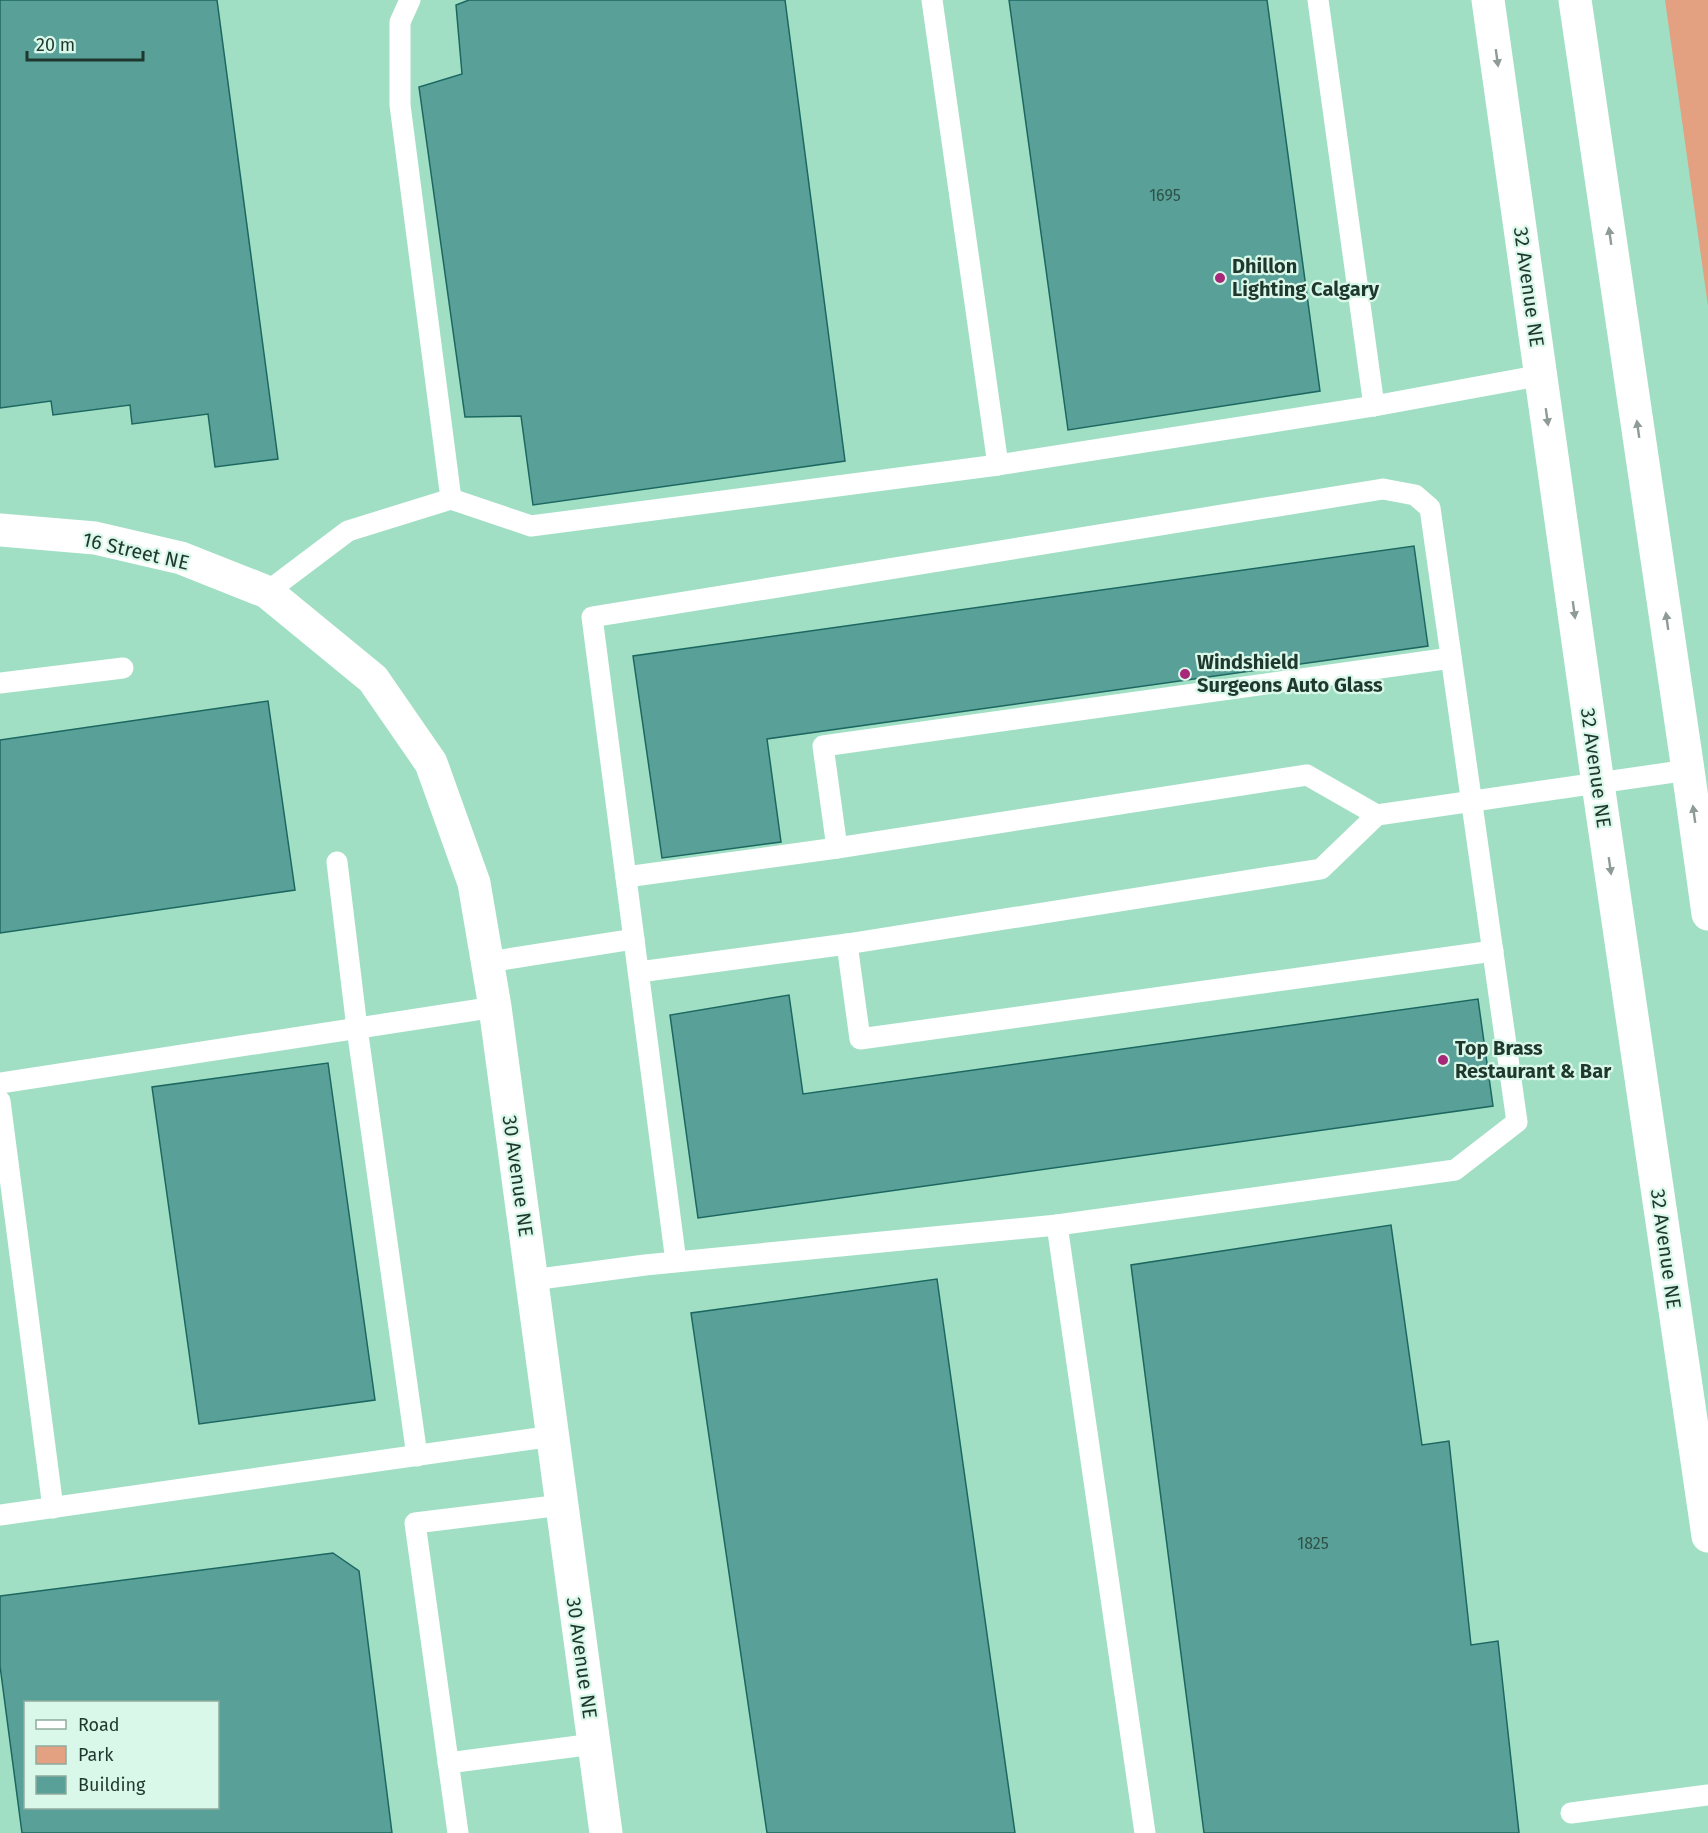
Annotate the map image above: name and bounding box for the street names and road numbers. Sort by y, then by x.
street label: 32 Avenue NE [1509,225,1549,349]
street label: 16 Street NE [80,527,192,575]
street label: 32 Avenue NE [1576,706,1616,830]
street label: 30 Avenue NE [498,1114,538,1238]
street label: 32 Avenue NE [1646,1187,1686,1311]
street label: 30 Avenue NE [562,1596,602,1720]

